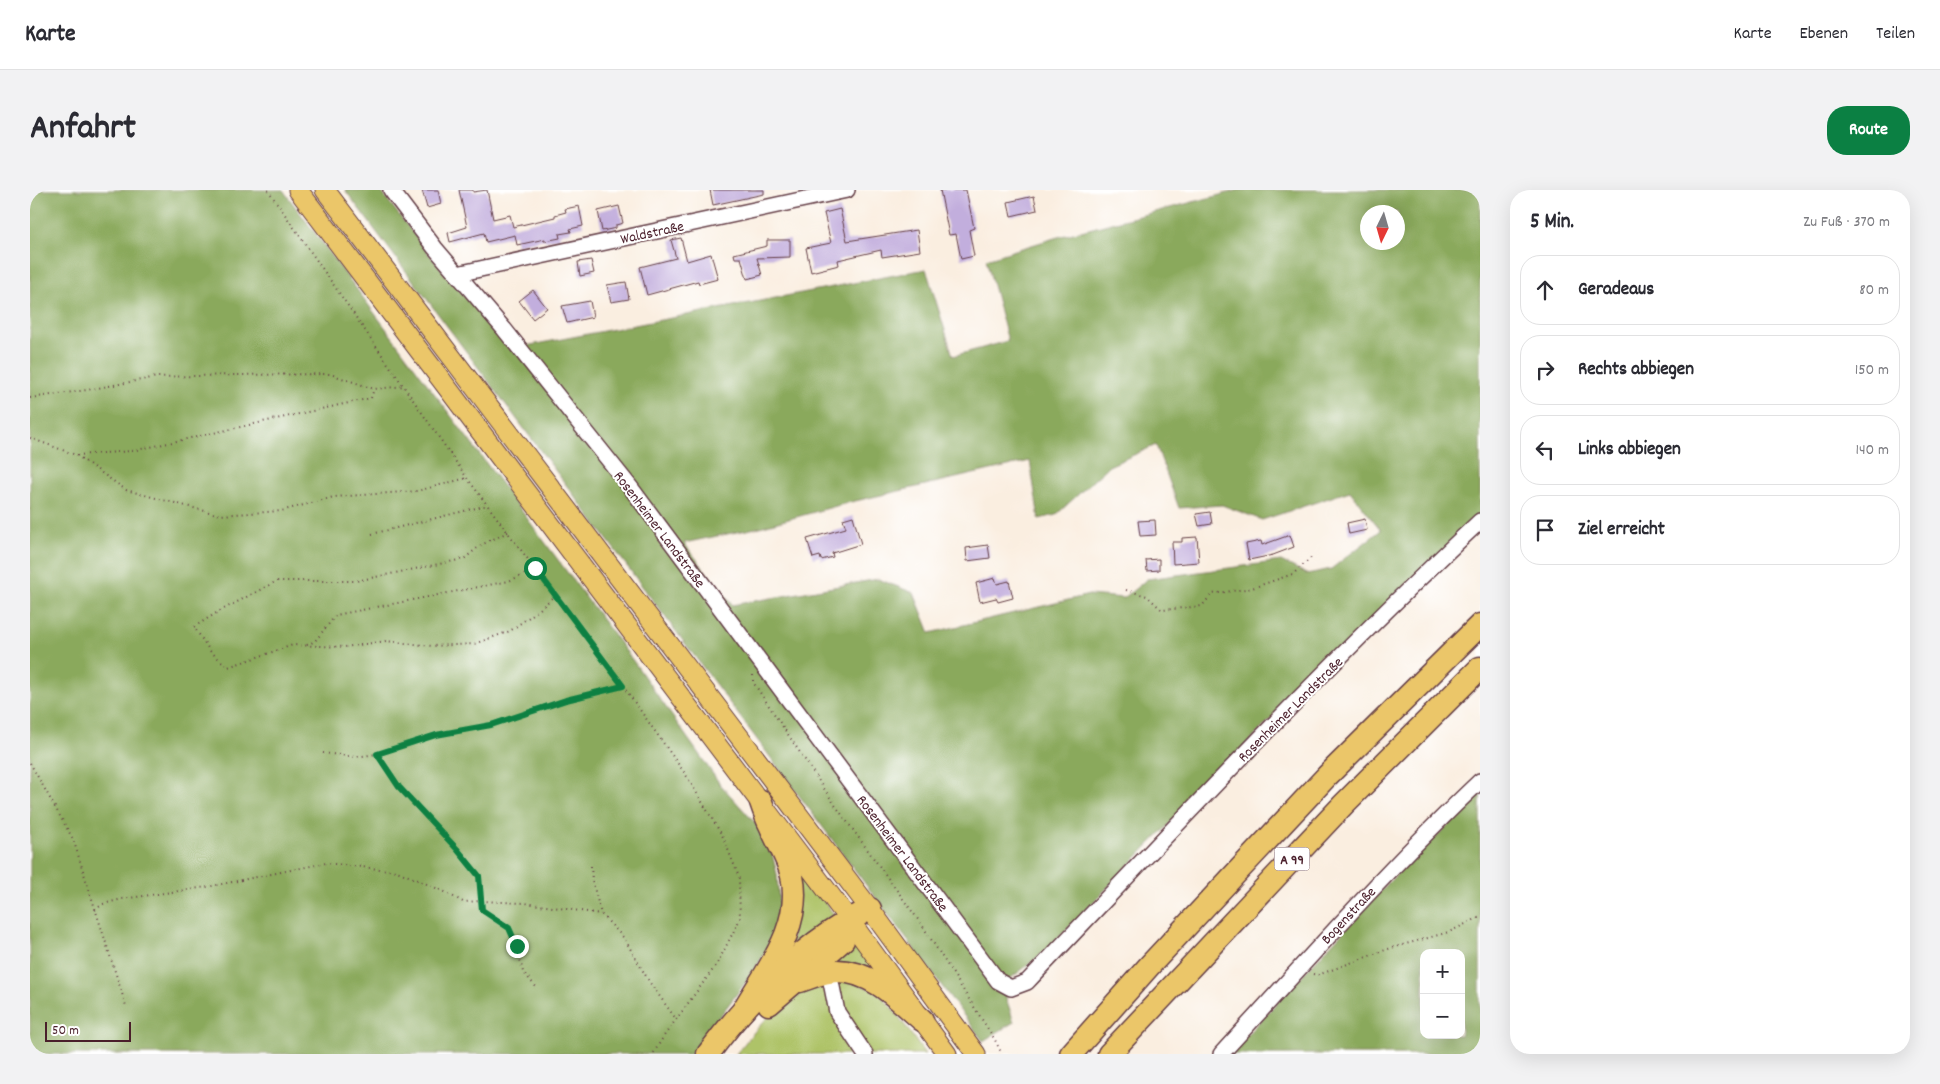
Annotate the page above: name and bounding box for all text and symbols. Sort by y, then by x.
text: Karte [25,18,76,52]
text: Karte [1734,22,1772,47]
text: Ebenen [1800,22,1848,47]
text: Teilen [1876,22,1915,47]
text: Anfahrt [30,105,136,155]
button: Route [1827,106,1910,155]
north arrow [1360,205,1405,250]
text: 5 Min. [1530,208,1574,238]
text: Zu Fuß · 370 m [1803,211,1890,234]
street label: Waldstraße [619,216,687,251]
icon: ahead [1531,276,1559,304]
text: Geradeaus [1578,277,1654,304]
text: 80 m [1859,279,1889,302]
icon: right [1531,356,1559,384]
text: Rechts abbiegen [1578,357,1694,384]
text: 150 m [1855,359,1889,382]
icon: left [1531,436,1559,464]
text: Links abbiegen [1578,437,1681,464]
text: 140 m [1855,439,1889,462]
street label: Rosenheimer Landstraße [607,467,710,594]
icon: arrive [1531,516,1559,544]
text: Ziel erreicht [1578,517,1665,544]
route start [524,557,547,580]
street label: Rosenheimer Landstraße [1234,652,1349,768]
street label: Rosenheimer Landstraße [850,791,953,918]
road number: A 99 [1274,848,1310,871]
street label: Bogenstraße [1317,882,1382,950]
route end [506,935,529,958]
map controls [1420,949,1465,1039]
button: + [1420,949,1465,994]
button: − [1420,994,1465,1039]
scale bar [45,1019,131,1042]
text: 50 m [52,1021,79,1041]

